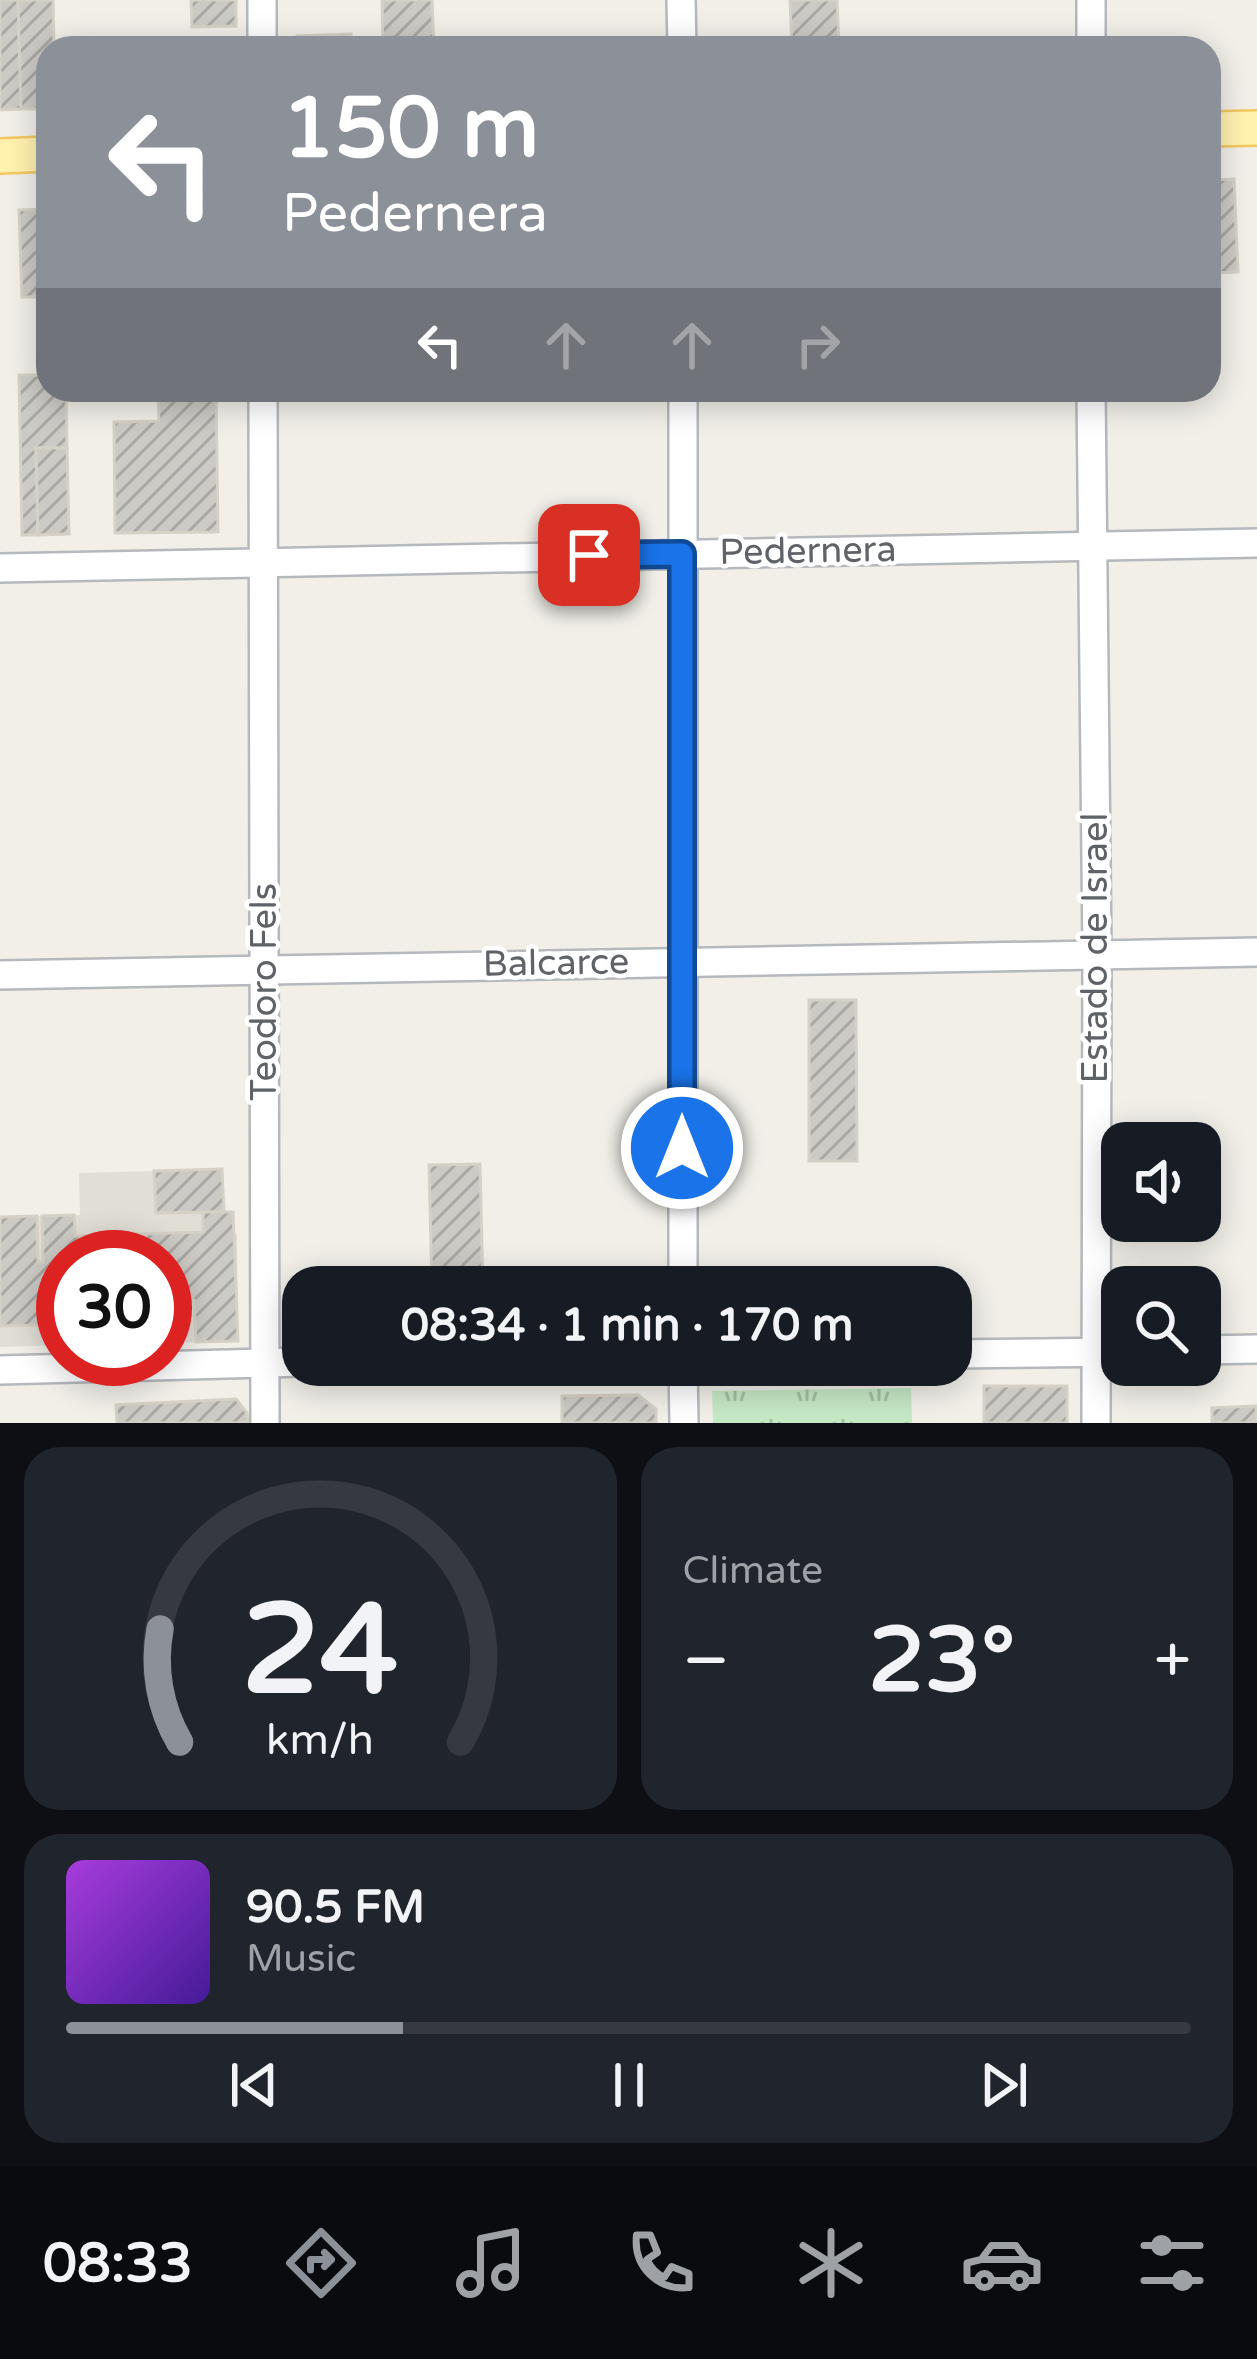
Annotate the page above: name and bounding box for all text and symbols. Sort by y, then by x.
text: 150 m [282,79,539,180]
icon: left [84,84,240,240]
text: Pedernera [282,181,548,246]
icon: left [407,312,473,378]
icon: ahead [533,312,599,378]
icon: ahead [659,312,725,378]
icon: right [785,312,851,378]
pin [538,504,640,606]
icon: arrive [556,522,622,588]
street label: Pedernera [719,528,897,574]
street label: Estado de Israel [1074,813,1117,1083]
street label: Teodoro Fels [243,883,286,1101]
street label: Balcarce [483,940,629,986]
position arrow [619,1085,745,1211]
map controls [1101,1122,1221,1386]
button: sound [1101,1122,1221,1242]
speed limit sign: 30 [36,1230,192,1386]
button: search [1101,1266,1221,1386]
text: 08:34 · 1 min · 170 m [401,1299,853,1353]
text: Climate [683,1547,823,1594]
text: 24 [242,1576,399,1727]
text: 23° [868,1607,1015,1716]
text: − [683,1621,730,1701]
text: + [1154,1621,1191,1701]
text: km/h [266,1714,374,1765]
text: 90.5 FM [246,1881,425,1935]
text: Music [246,1935,356,1982]
icon: previous [221,2052,287,2118]
icon: pause [596,2052,662,2118]
icon: next [971,2052,1037,2118]
icon: directions [279,2221,363,2305]
icon: music [449,2221,533,2305]
icon: phone [619,2221,703,2305]
icon: climate [789,2221,873,2305]
icon: car [960,2221,1044,2305]
icon: filters [1130,2221,1214,2305]
text: 08:33 [43,2231,193,2296]

